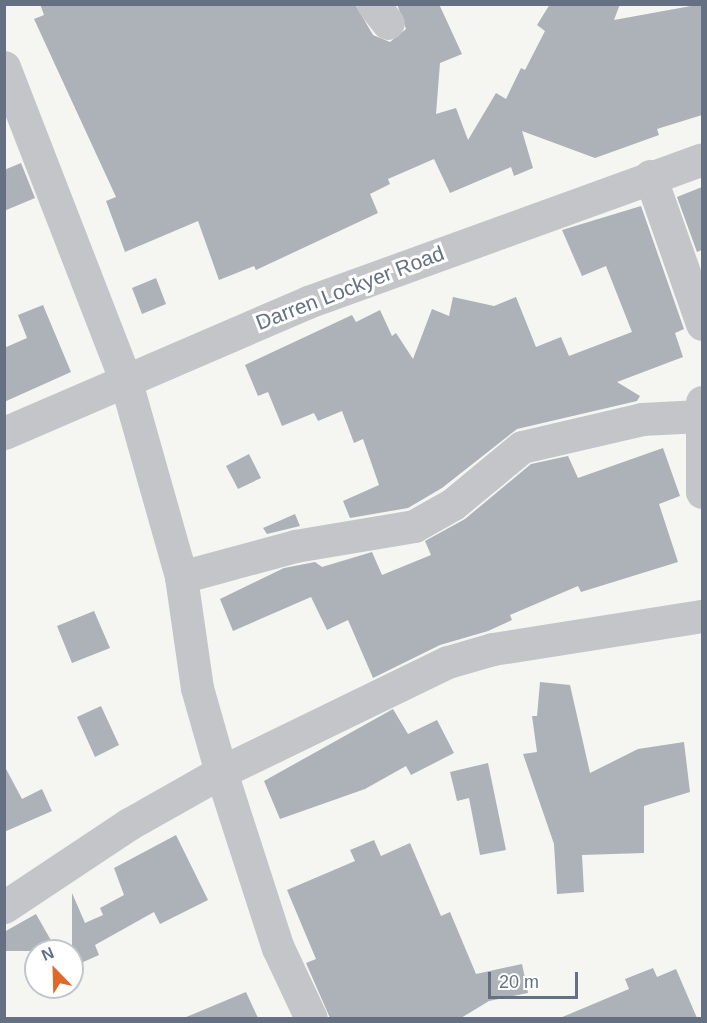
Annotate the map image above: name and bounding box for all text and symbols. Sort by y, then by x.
street label: Darren Lockyer Road [252,240,448,336]
north arrow [24,939,84,999]
text: N [39,944,56,964]
scale bar [491,960,581,998]
text: 20 m [499,972,539,992]

